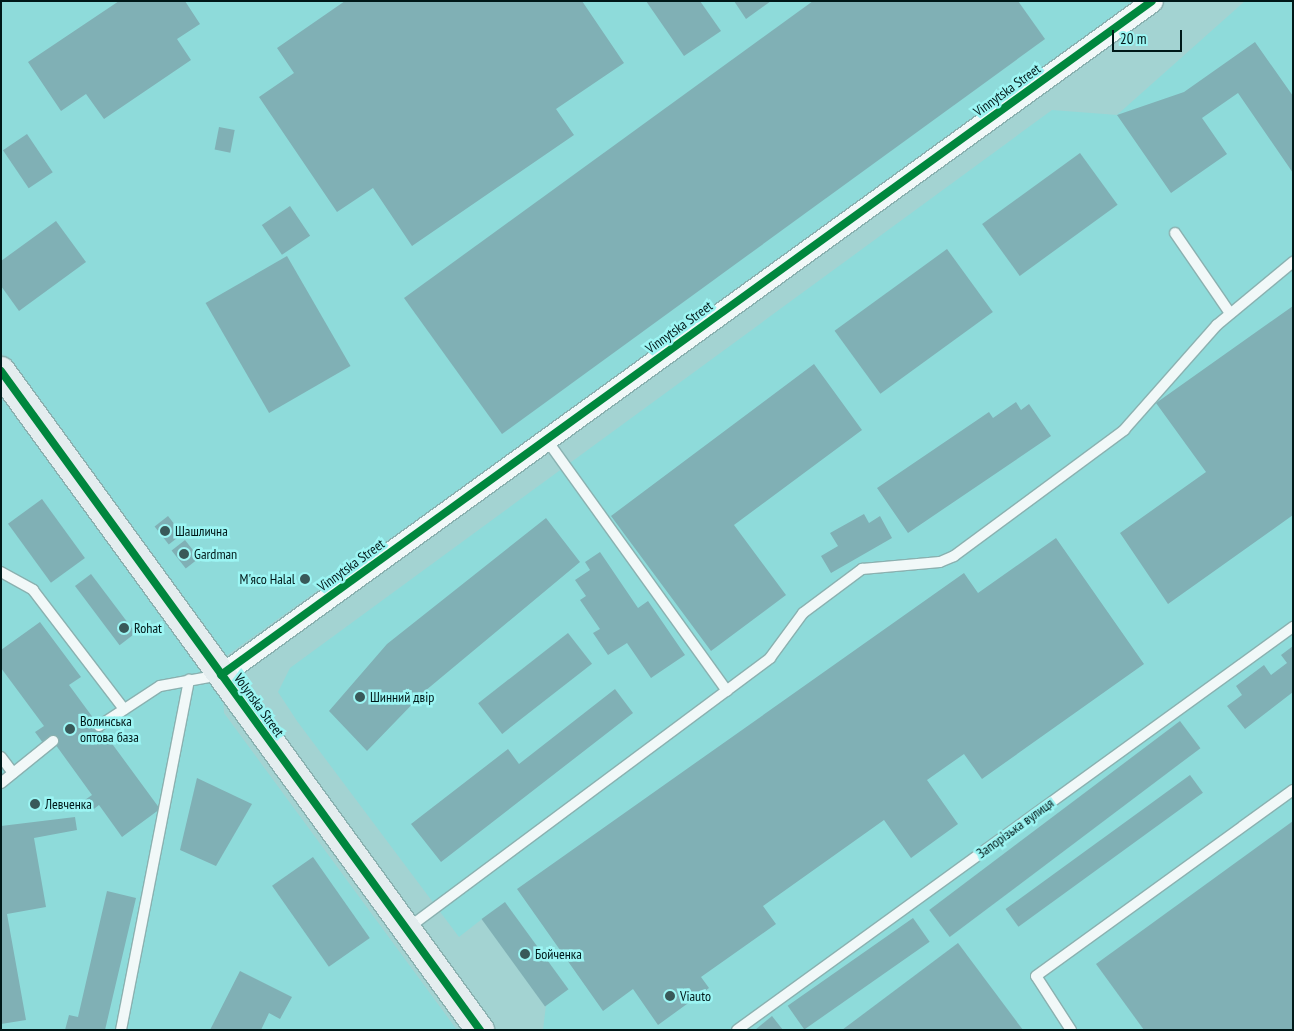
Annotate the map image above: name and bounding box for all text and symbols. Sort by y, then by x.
scale bar [1114,20,1184,52]
text: 20 m [1120,29,1146,48]
street label: Vinnytska Street [970,60,1044,120]
street label: Vinnytska Street [642,297,716,357]
place label: Шашлична [175,523,228,539]
marker: Шашлична [159,525,171,537]
street label: Vinnytska Street [314,535,388,595]
place label: Gardman [194,546,237,562]
marker: Gardman [178,548,190,560]
place label: М'ясо Halal [240,571,295,587]
marker: М'ясо Halal [299,573,311,585]
place label: Rohat [134,620,162,636]
marker: Rohat [118,622,130,634]
street label: Volynska Street [230,670,288,740]
place label: Шинний двір [370,689,434,705]
marker: Шинний двір [354,691,366,703]
place label: Волинська оптова база [80,713,139,746]
marker: Волинська оптова база [64,723,76,735]
street label: Запорізька вулиця [973,794,1057,862]
place label: Левченка [45,796,92,812]
marker: Левченка [29,798,41,810]
place label: Бойченка [535,946,582,962]
marker: Бойченка [519,948,531,960]
place label: Viauto [680,988,711,1004]
marker: Viauto [664,990,676,1002]

